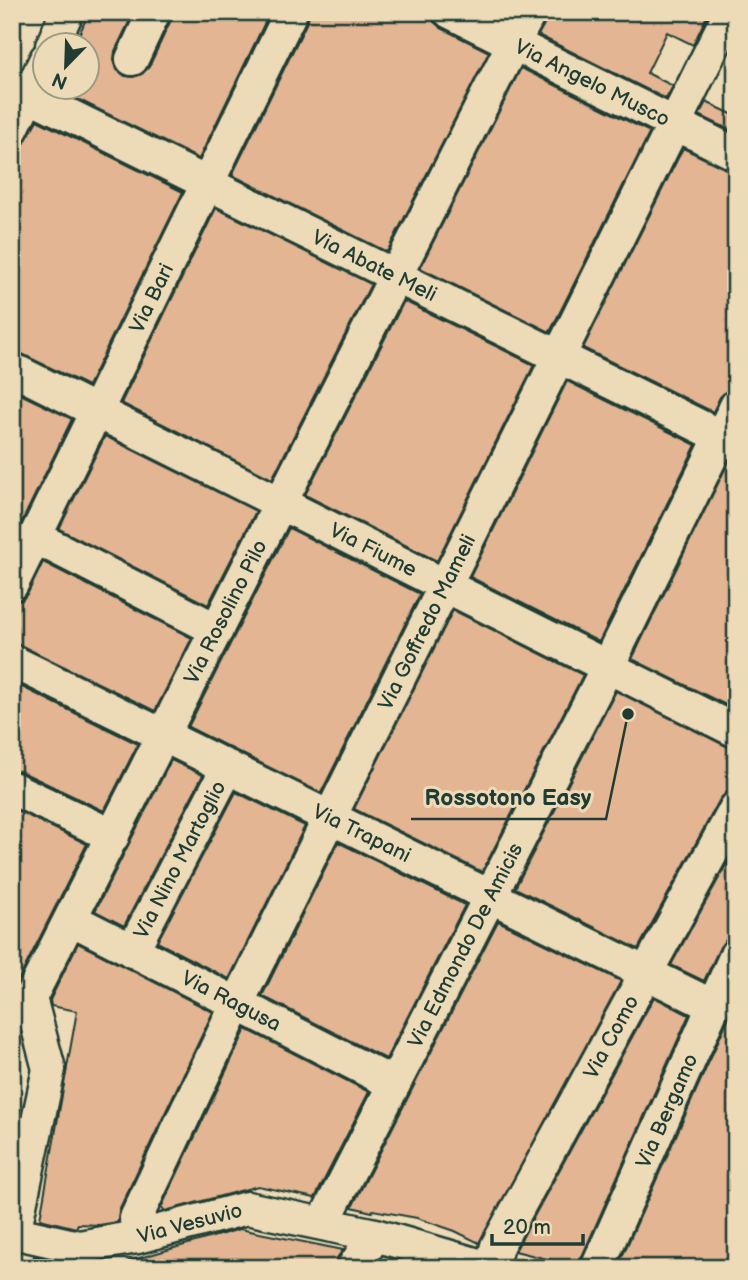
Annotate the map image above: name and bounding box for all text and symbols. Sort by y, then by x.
north arrow [32,32,102,102]
street label: Via Angelo Musco [511,34,674,132]
text: N [49,67,71,94]
street label: Via Abate Meli [308,224,441,307]
street label: Via Bari [124,259,179,337]
street label: Via Fiume [326,517,421,582]
street label: Via Goffredo Mameli [373,530,481,714]
street label: Via Rosolino Pilo [179,536,272,688]
callout: Rossotono Easy [411,775,606,819]
street label: Via Nino Martoglio [128,776,231,943]
text: Rossotono Easy [425,784,592,812]
street label: Via Trapani [309,799,415,868]
street label: Via Edmondo De Amicis [402,839,528,1052]
street label: Via Ragusa [177,965,285,1037]
street label: Via Como [578,991,644,1083]
street label: Via Bergamo [630,1050,703,1172]
street label: Via Vesuvio [134,1197,245,1249]
scale bar [492,1203,584,1247]
text: 20 m [503,1215,551,1240]

